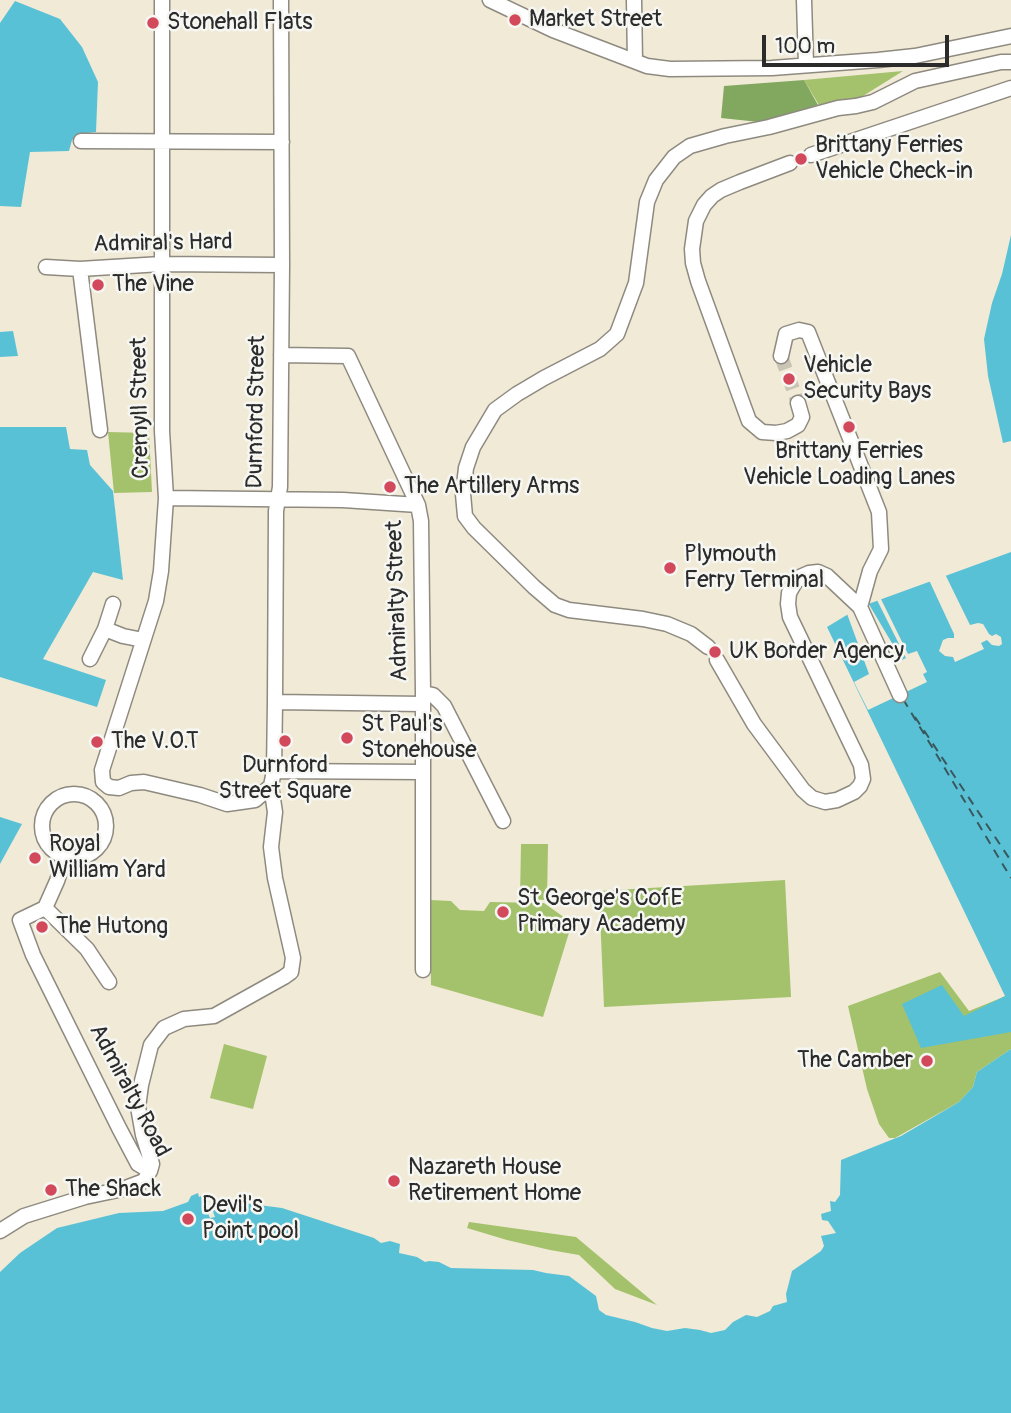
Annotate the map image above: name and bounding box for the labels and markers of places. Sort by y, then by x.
place label: Market Street [529,6,662,34]
place label: Stonehall Flats [167,9,312,37]
marker: Market Street [507,12,523,28]
marker: Stonehall Flats [145,15,161,31]
place label: Brittany Ferries Vehicle Check-in [815,132,973,186]
marker: Brittany Ferries Vehicle Check-in [793,151,809,167]
place label: The Vine [112,271,194,299]
marker: The Vine [90,277,106,293]
place label: Vehicle Security Bays [803,352,931,406]
marker: Vehicle Security Bays [781,371,797,387]
marker: Brittany Ferries Vehicle Loading Lanes [841,419,857,435]
place label: Brittany Ferries Vehicle Loading Lanes [743,438,955,492]
place label: The Artillery Arms [404,473,579,501]
marker: The Artillery Arms [382,479,398,495]
place label: Plymouth Ferry Terminal [684,541,824,595]
marker: Plymouth Ferry Terminal [662,560,678,576]
place label: UK Border Agency [729,638,904,666]
marker: UK Border Agency [707,644,723,660]
place label: St Paul's Stonehouse [361,711,476,765]
place label: The V.O.T [111,728,199,756]
marker: St Paul's Stonehouse [339,730,355,746]
marker: Durnford Street Square [277,733,293,749]
marker: The V.O.T [89,734,105,750]
place label: Durnford Street Square [219,752,351,806]
place label: Royal William Yard [49,831,166,885]
marker: Royal William Yard [27,850,43,866]
place label: St George's CofE Primary Academy [517,885,685,939]
marker: St George's CofE Primary Academy [495,904,511,920]
place label: The Hutong [56,913,168,941]
marker: The Hutong [34,919,50,935]
place label: The Camber [797,1047,913,1075]
marker: The Camber [919,1053,935,1069]
place label: Nazareth House Retirement Home [408,1154,581,1208]
marker: Nazareth House Retirement Home [386,1173,402,1189]
place label: The Shack [65,1176,161,1204]
marker: The Shack [43,1182,59,1198]
place label: Devil's Point pool [202,1192,299,1246]
marker: Devil's Point pool [180,1211,196,1227]

